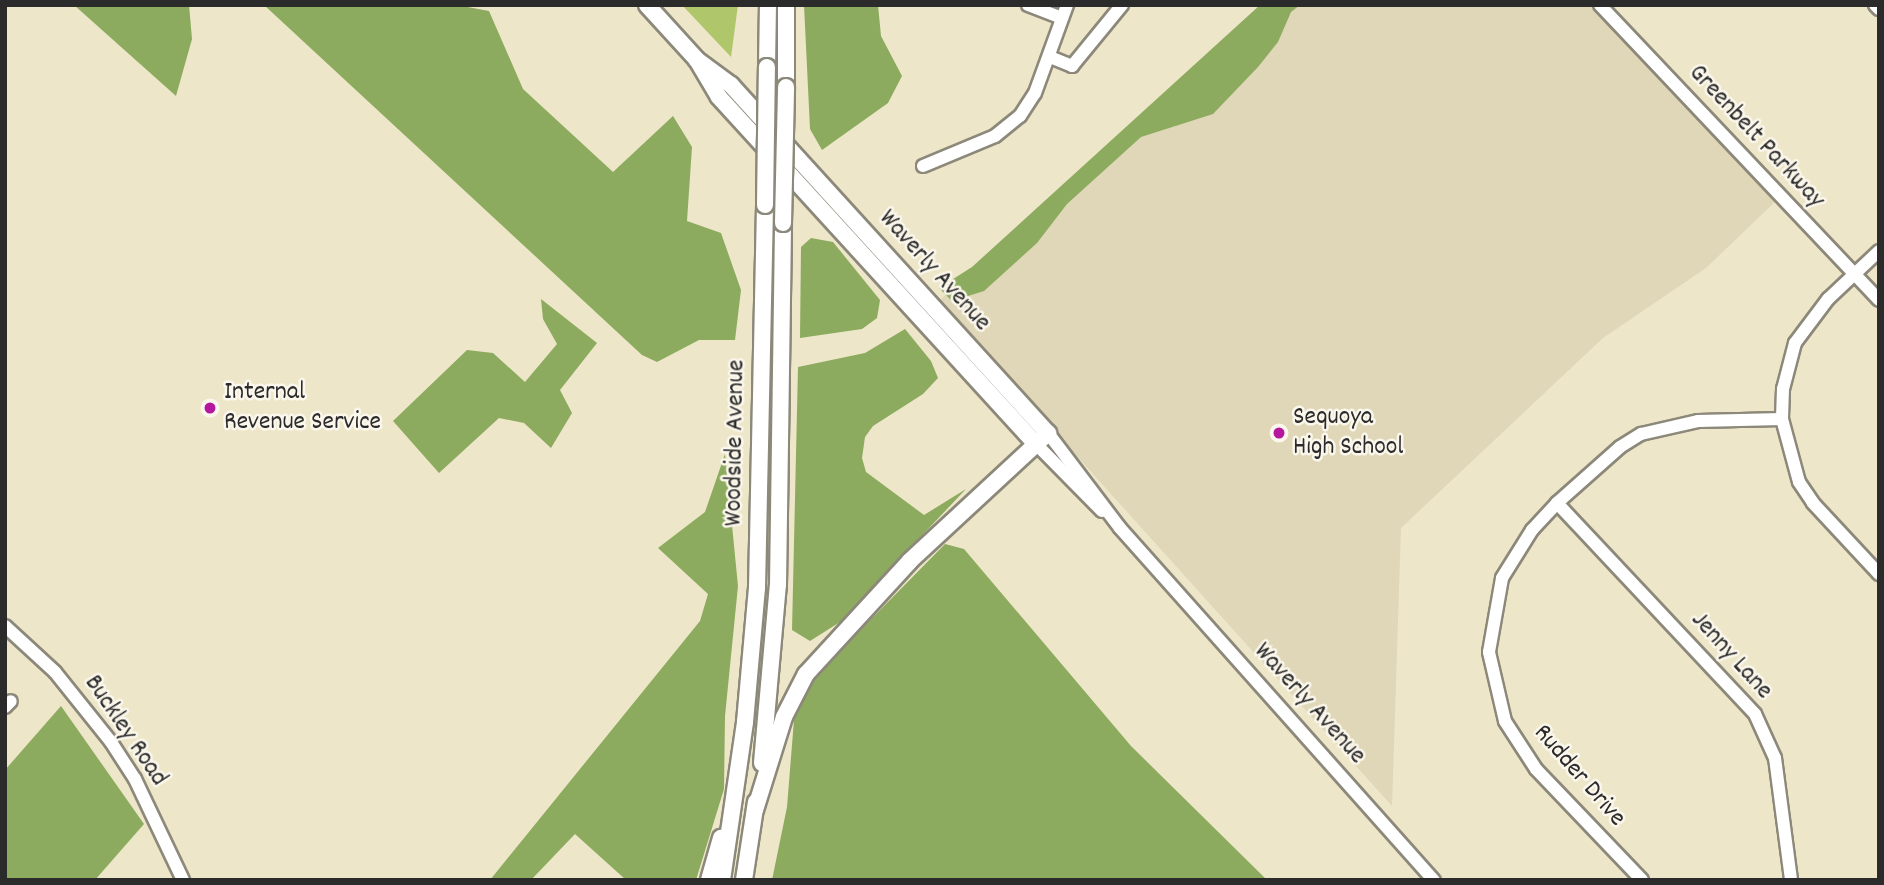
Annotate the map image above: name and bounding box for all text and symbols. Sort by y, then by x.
street label: Greenbelt Parkway [1681,58,1831,216]
street label: Waverly Avenue [871,204,997,338]
street label: Woodside Avenue [719,359,753,527]
place label: Internal Revenue Service [224,377,381,438]
marker: Internal Revenue Service [202,400,218,416]
place label: Sequoya High School [1293,402,1403,464]
marker: Sequoya High School [1271,425,1287,441]
street label: Jenny Lane [1683,606,1779,706]
street label: Waverly Avenue [1246,637,1372,771]
street label: Buckley Road [76,669,174,793]
street label: Rudder Drive [1526,718,1632,834]

